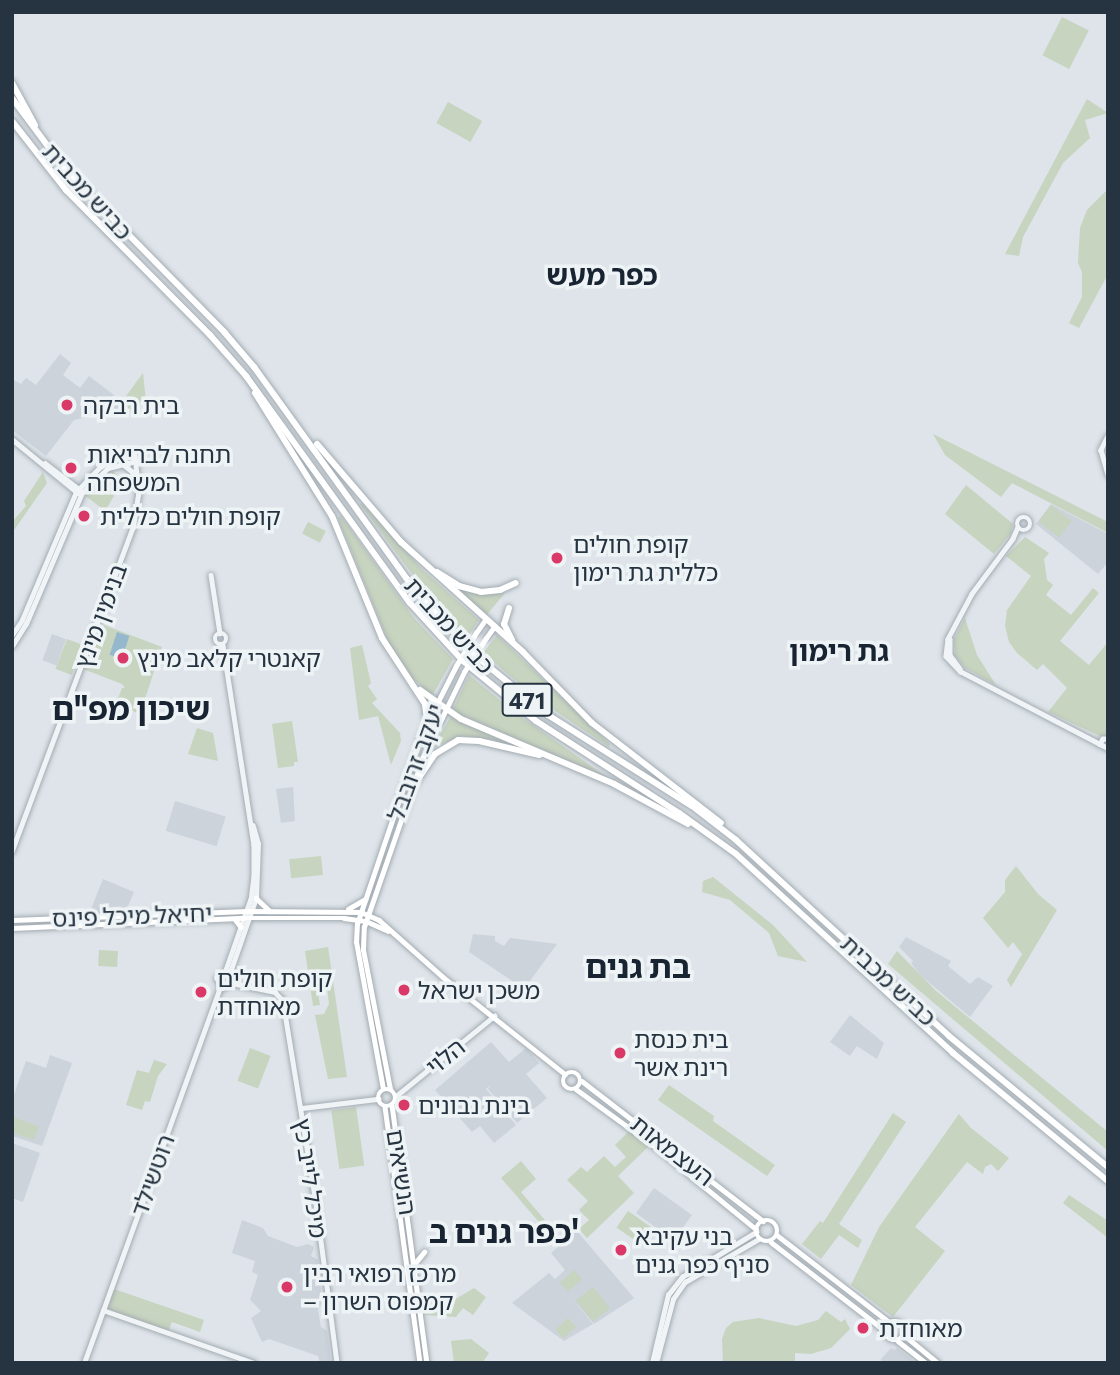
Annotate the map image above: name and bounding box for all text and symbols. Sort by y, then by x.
street label: כביש מכבית [37,137,139,245]
district label: כפר מעש [546,257,658,291]
place label: בית רבקה [83,391,180,419]
marker: בית רבקה [57,395,77,415]
place label: תחנה לבריאות המשפחה [87,440,231,496]
marker: תחנה לבריאות המשפחה [61,458,81,478]
place label: קופת חולים כללית [100,502,281,530]
marker: קופת חולים כללית [74,506,94,526]
place label: קופת חולים כללית גת רימון [573,530,718,586]
marker: קופת חולים כללית גת רימון [547,548,567,568]
street label: בנימין מינץ [68,560,132,672]
street label: כביש מכבית [399,571,501,679]
district label: גת רימון [789,633,889,667]
place label: קאנטרי קלאב מינץ [137,644,321,672]
marker: קאנטרי קלאב מינץ [115,650,131,666]
road number: 471 [501,680,553,720]
district label: שיכון מפ"ם [52,688,210,726]
street label: יעקב זרובבל [381,700,449,824]
street label: יחיאל מיכל פינס [51,898,213,932]
street label: כביש מכבית [835,929,943,1031]
district label: בת גנים [585,946,691,984]
place label: קופת חולים מאוחדת [217,964,333,1020]
place label: משכן ישראל [418,976,540,1004]
marker: קופת חולים מאוחדת [191,982,211,1002]
marker: משכן ישראל [396,982,412,998]
place label: בית כנסת רינת אשר [634,1025,729,1081]
street label: הלוי [420,1032,470,1080]
marker: בית כנסת רינת אשר [612,1045,628,1061]
place label: בינת נבונים [418,1091,531,1119]
marker: בינת נבונים [396,1097,412,1113]
street label: העצמאות [626,1109,720,1191]
street label: מיכל לייב כץ [288,1116,334,1240]
street label: הנשיאים [381,1127,423,1217]
street label: רוטשילד [124,1130,180,1220]
district label: כפר גנים ב' [429,1211,579,1249]
place label: בני עקיבא סניף כפר גנים [635,1222,770,1278]
marker: בני עקיבא סניף כפר גנים [613,1242,629,1258]
place label: מרכז רפואי רבין – קמפוס השרון [303,1259,456,1315]
marker: מרכז רפואי רבין – קמפוס השרון [277,1277,297,1297]
place label: מאוחדת [879,1314,963,1342]
marker: מאוחדת [853,1318,873,1338]

